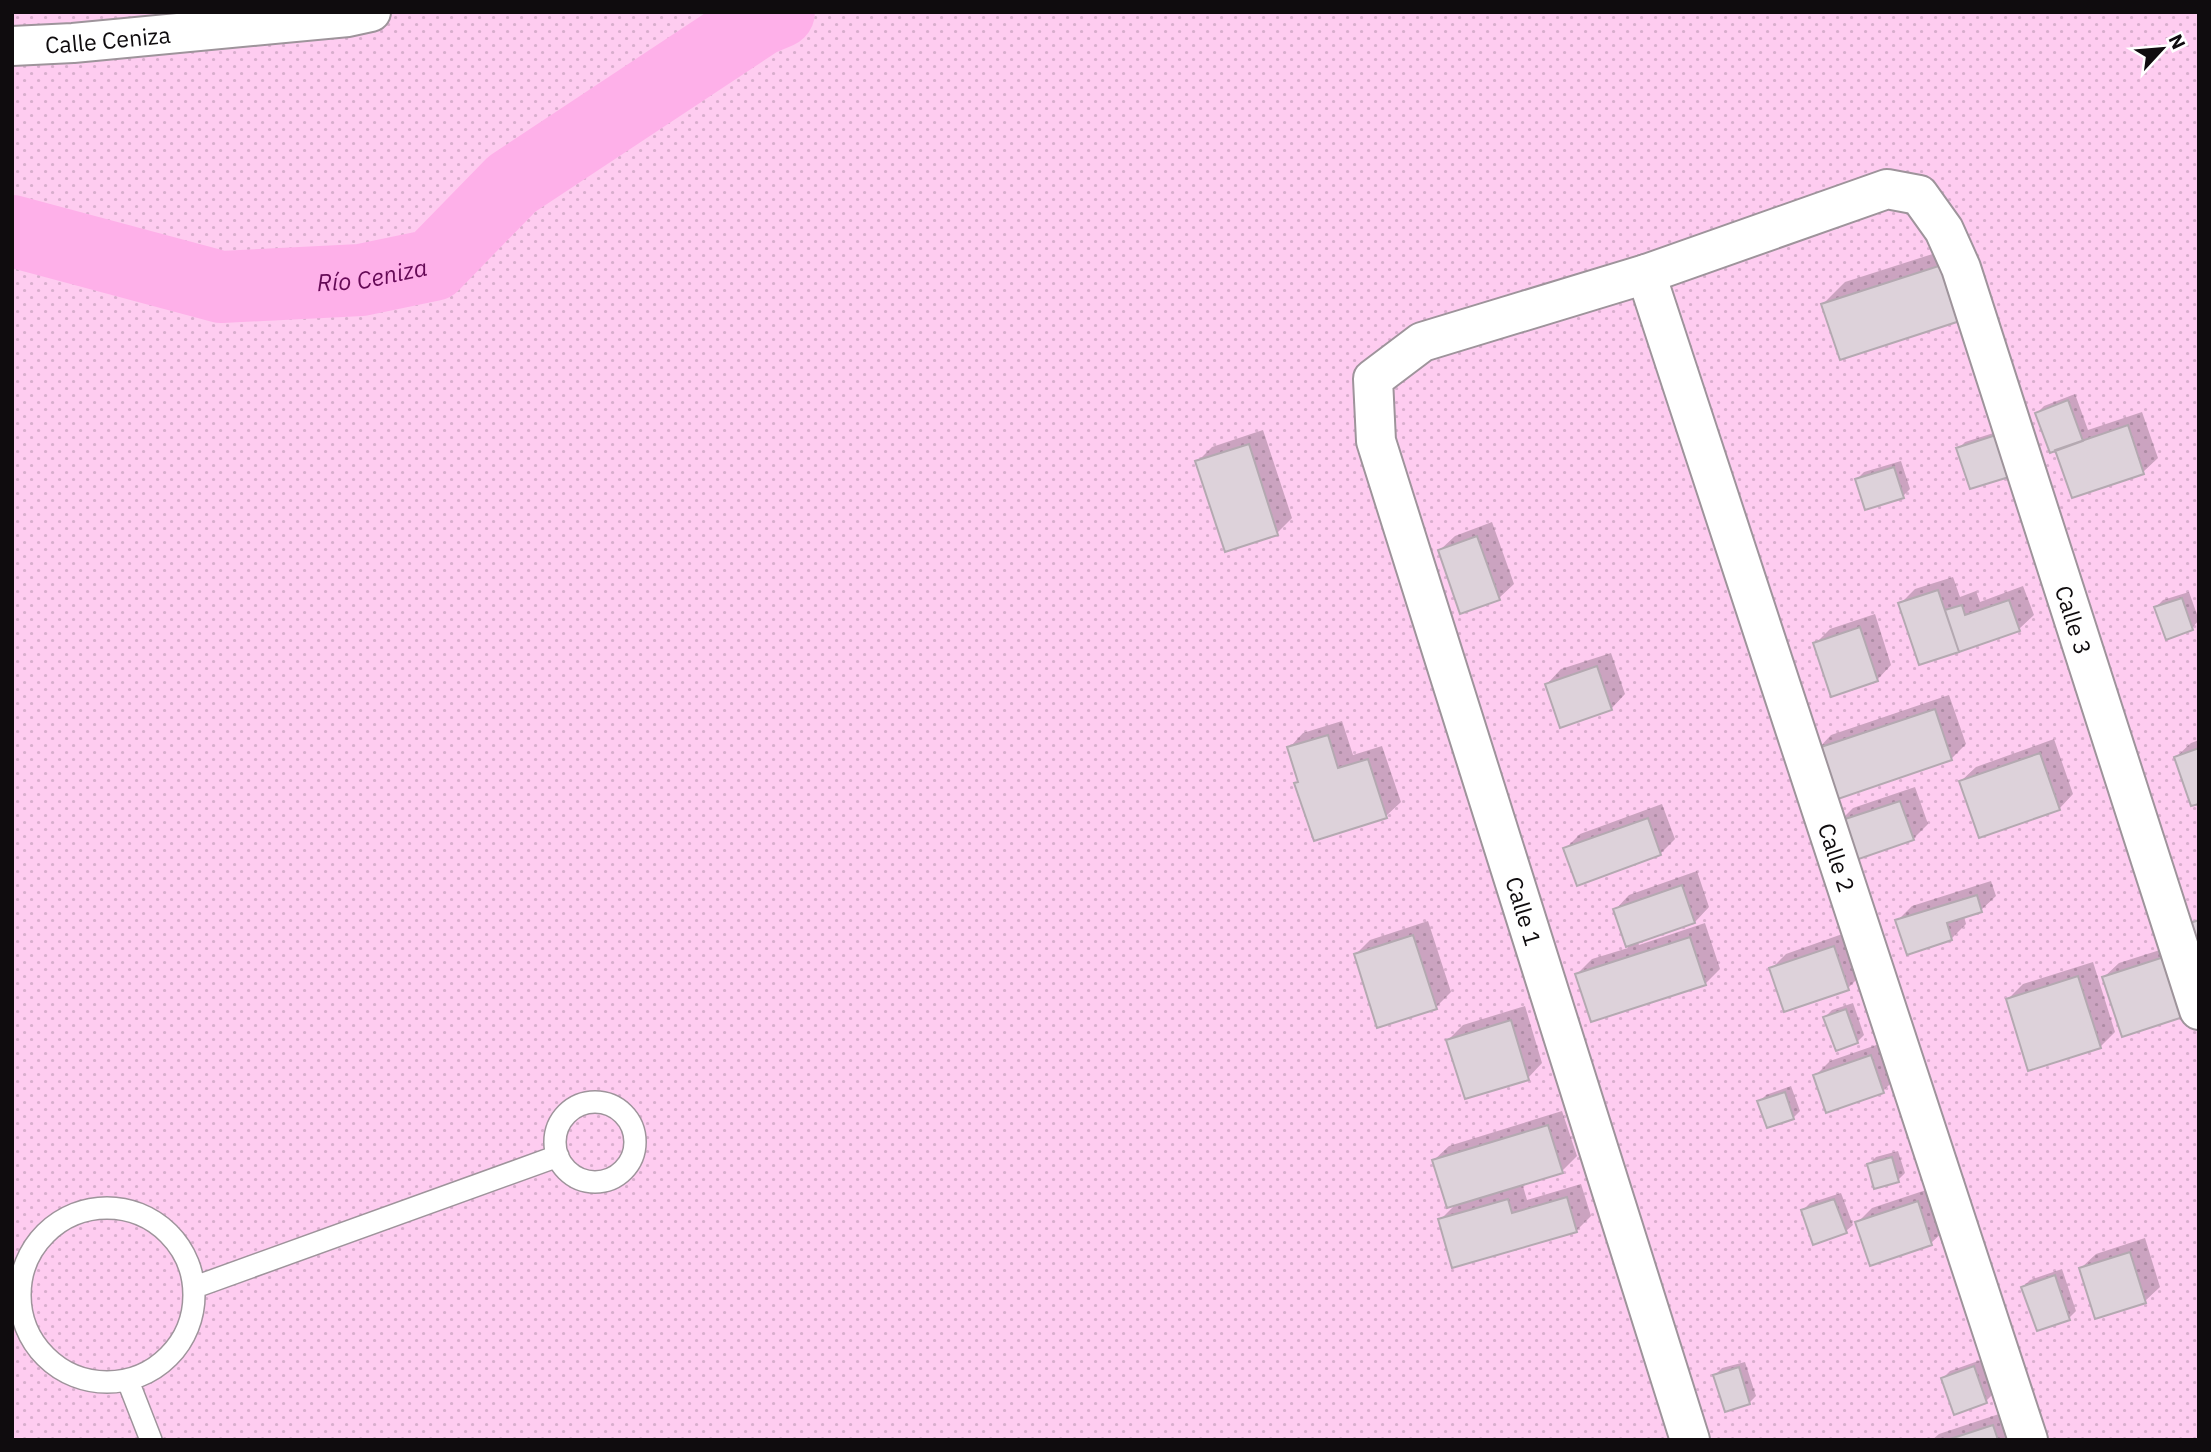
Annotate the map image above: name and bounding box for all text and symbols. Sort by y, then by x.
north arrow [2127,14,2197,84]
street label: Calle Ceniza [44,19,172,59]
text: N [2163,30,2191,53]
water label: Río Ceniza [316,251,430,298]
street label: Calle 3 [2049,582,2099,658]
street label: Calle 2 [1812,819,1862,896]
street label: Calle 1 [1499,873,1549,949]

